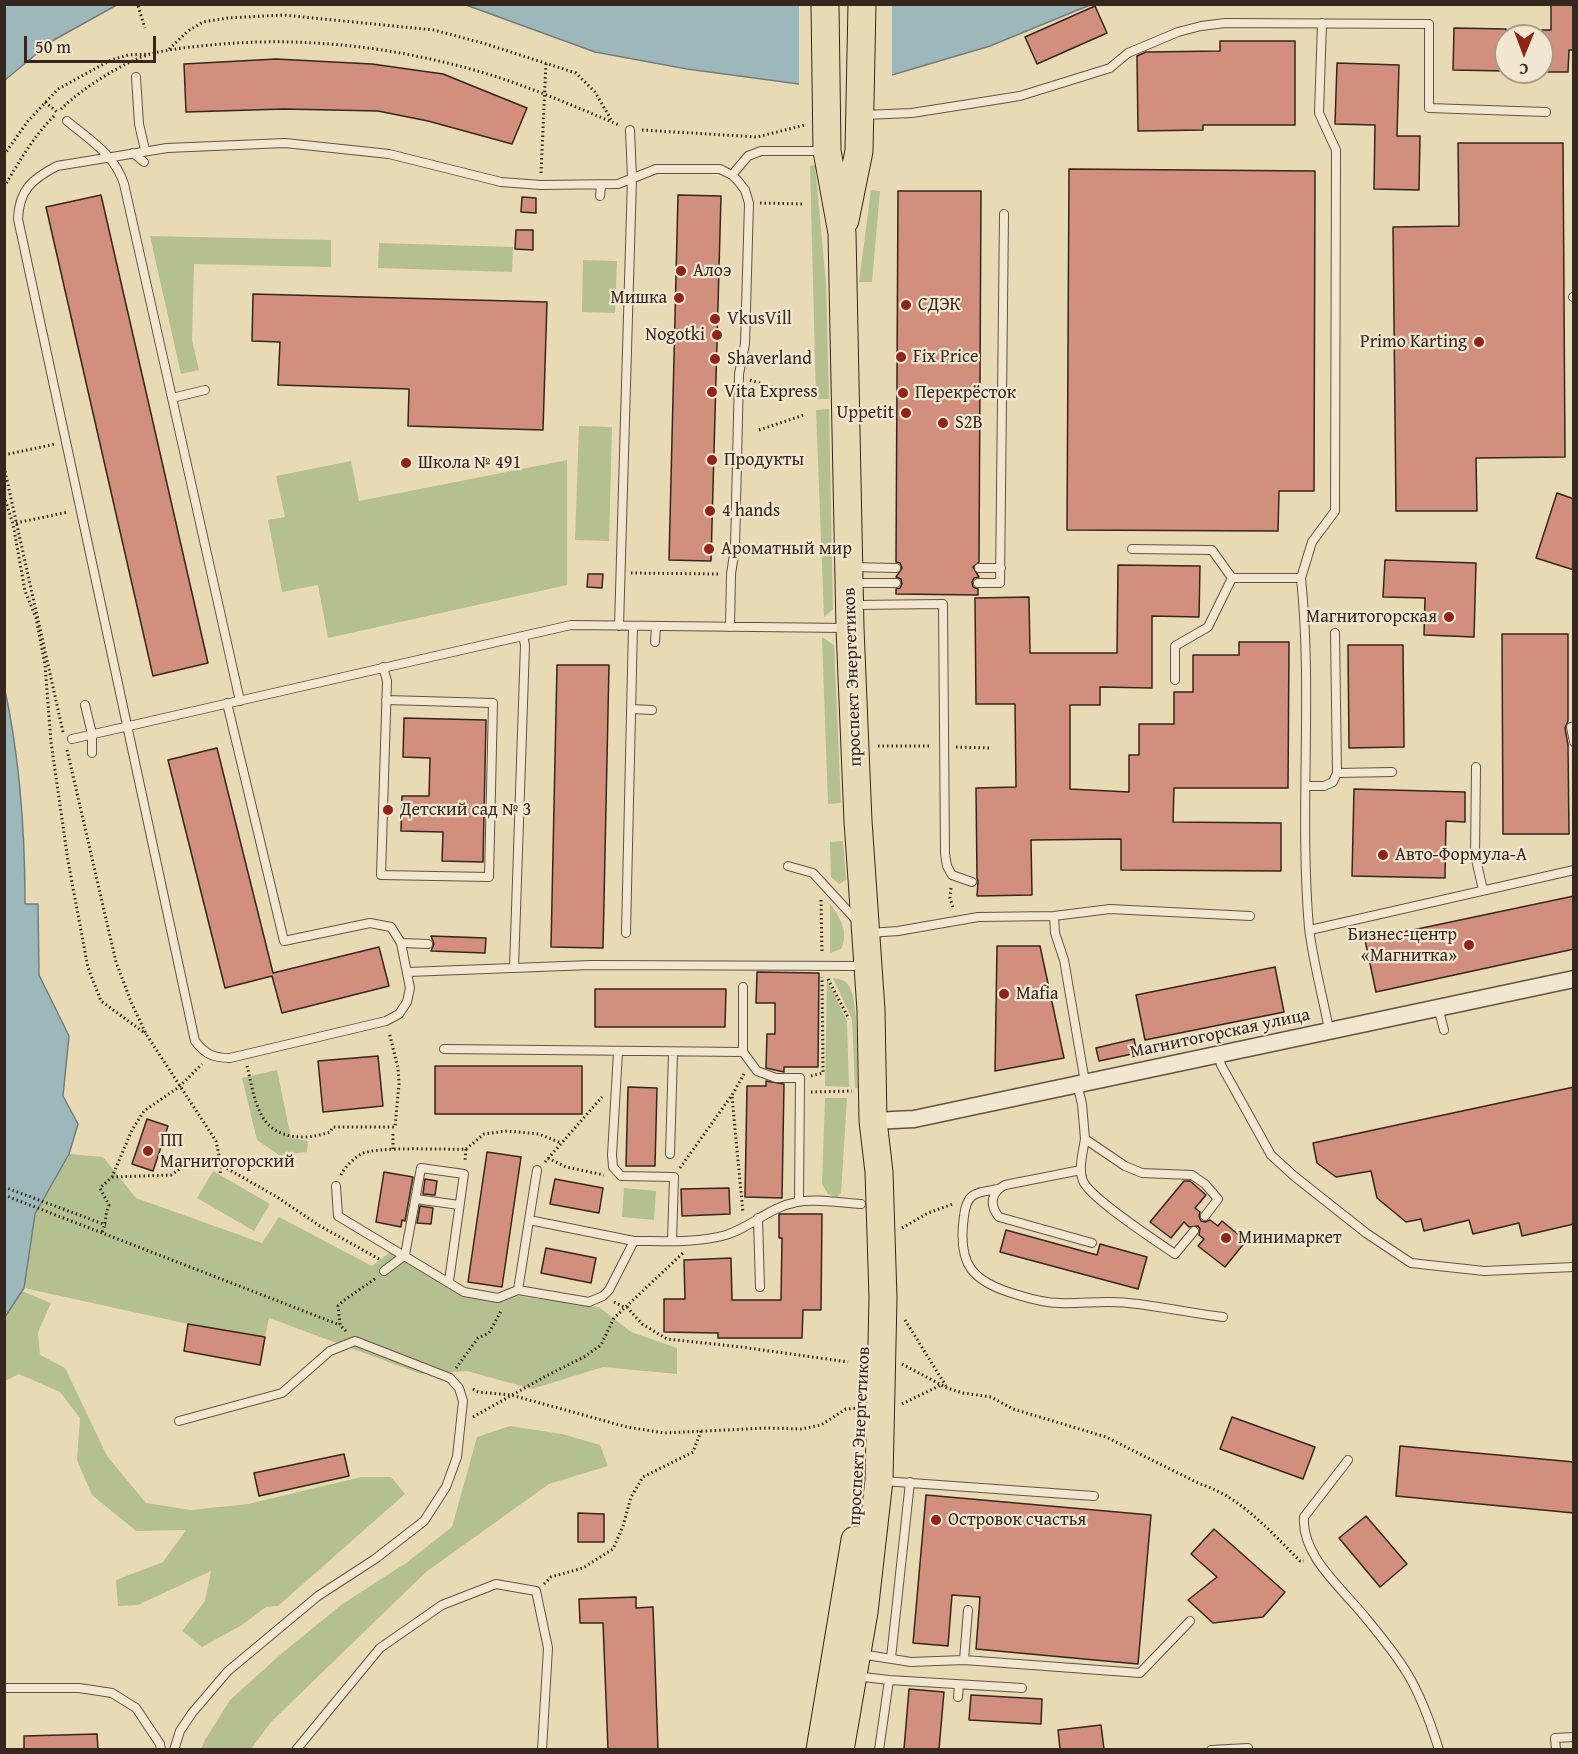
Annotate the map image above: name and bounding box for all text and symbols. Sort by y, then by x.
scale bar [27,24,159,62]
north arrow [1494,24,1554,84]
text: 50 m [35,33,71,60]
text: С [1519,58,1528,82]
place label: Алоэ [693,260,731,282]
marker: Алоэ [674,264,688,278]
place label: Мишка [611,287,667,309]
marker: Мишка [672,291,686,305]
place label: СДЭК [918,294,961,316]
marker: СДЭК [899,298,913,312]
place label: VkusVill [727,308,792,330]
marker: VkusVill [708,312,722,326]
place label: Nogotki [645,324,705,346]
marker: Nogotki [710,328,724,342]
place label: Primo Karting [1360,331,1467,353]
marker: Primo Karting [1472,335,1486,349]
place label: Fix Price [913,346,979,368]
place label: Shaverland [727,348,812,370]
marker: Fix Price [894,350,908,364]
marker: Shaverland [708,352,722,366]
place label: Vita Express [724,381,818,403]
place label: Перекрёсток [915,382,1016,404]
marker: Vita Express [705,385,719,399]
marker: Перекрёсток [896,386,910,400]
place label: Uppetit [837,402,894,424]
marker: Uppetit [899,406,913,420]
place label: S2B [955,412,983,434]
marker: S2B [936,416,950,430]
place label: Продукты [724,449,804,471]
place label: Школа № 491 [418,452,521,474]
marker: Продукты [705,453,719,467]
marker: Школа № 491 [399,456,413,470]
place label: 4 hands [722,500,780,522]
marker: 4 hands [703,504,717,518]
place label: Ароматный мир [721,538,852,560]
marker: Ароматный мир [702,542,716,556]
street label: проспект Энергетиков [839,587,867,767]
place label: Магнитогорская [1306,606,1437,628]
marker: Магнитогорская [1442,610,1456,624]
place label: Детский сад № 3 [400,799,531,821]
marker: Детский сад № 3 [381,803,395,817]
place label: Авто-Формула-А [1395,844,1527,866]
marker: Авто-Формула-А [1376,848,1390,862]
place label: Бизнес-центр «Магнитка» [1348,924,1457,966]
marker: Бизнес-центр «Магнитка» [1462,938,1476,952]
place label: Mafia [1016,983,1059,1005]
marker: Mafia [997,987,1011,1001]
street label: Магнитогорская улица [1128,1004,1312,1064]
place label: ПП Магнитогорский [160,1130,295,1172]
marker: ПП Магнитогорский [141,1144,155,1158]
place label: Минимаркет [1238,1227,1342,1249]
marker: Минимаркет [1219,1231,1233,1245]
street label: проспект Энергетиков [845,1346,875,1526]
place label: Островок счастья [948,1509,1086,1531]
marker: Островок счастья [929,1513,943,1527]

